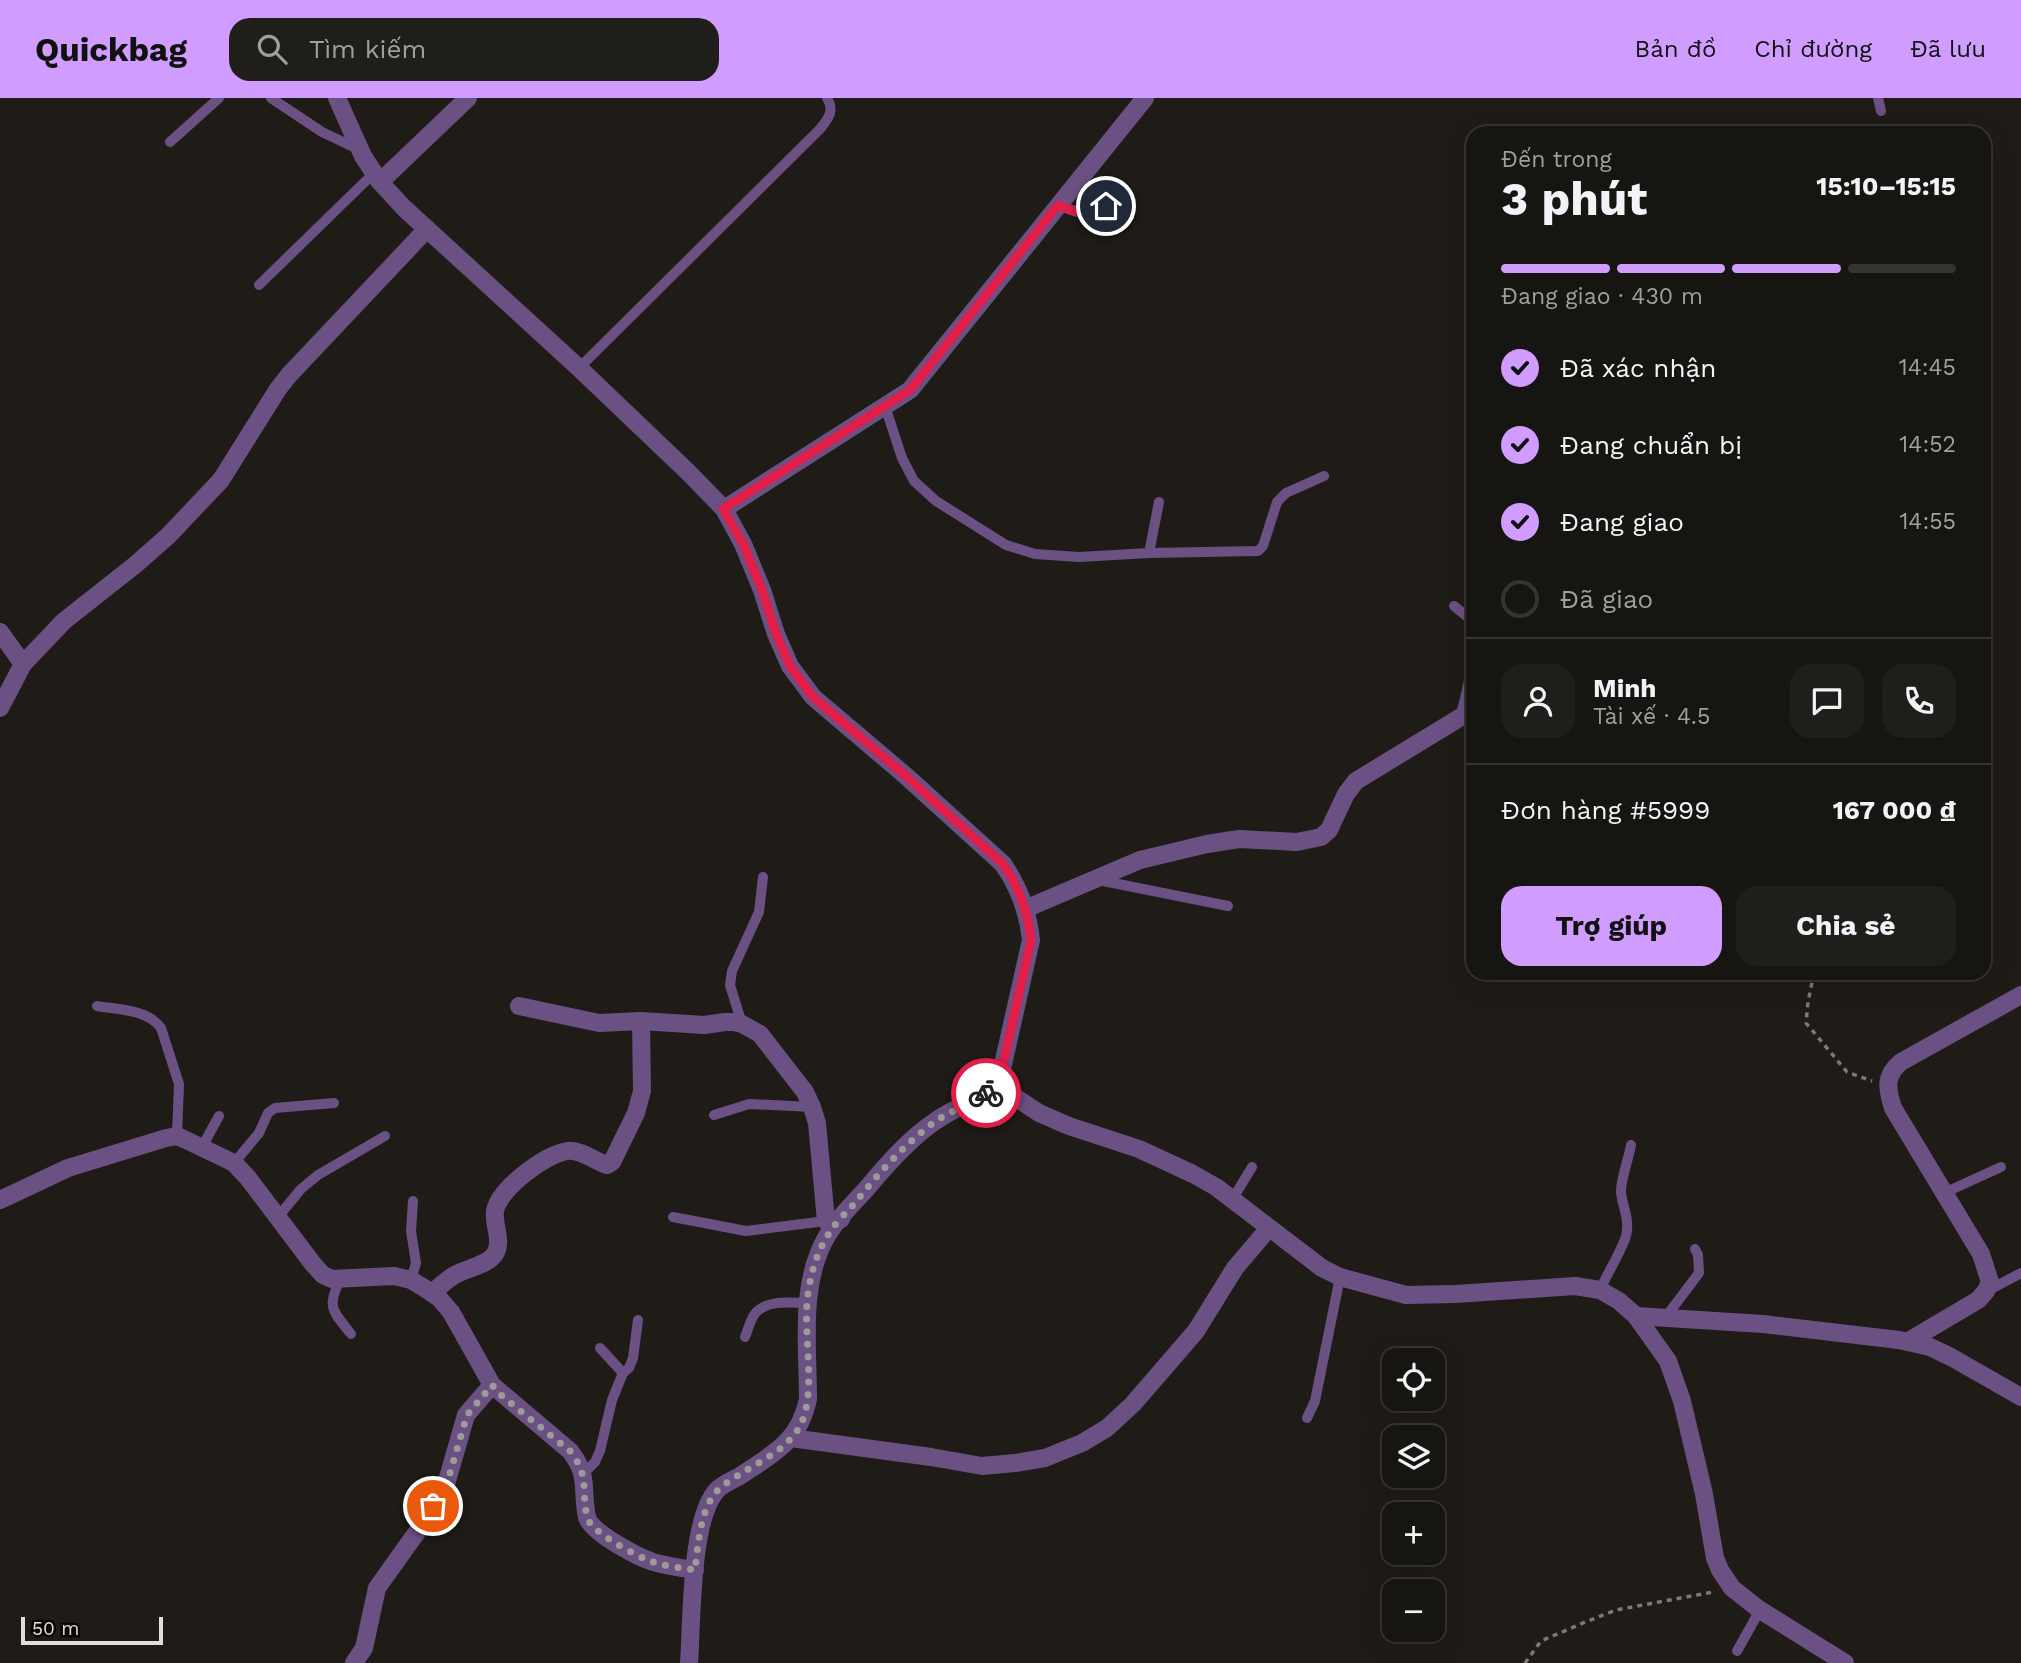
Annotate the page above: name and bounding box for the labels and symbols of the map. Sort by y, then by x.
pin [1076,176,1136,236]
courier [951,1058,1021,1128]
pin [403,1476,463,1536]
scale bar [21,1614,163,1646]

